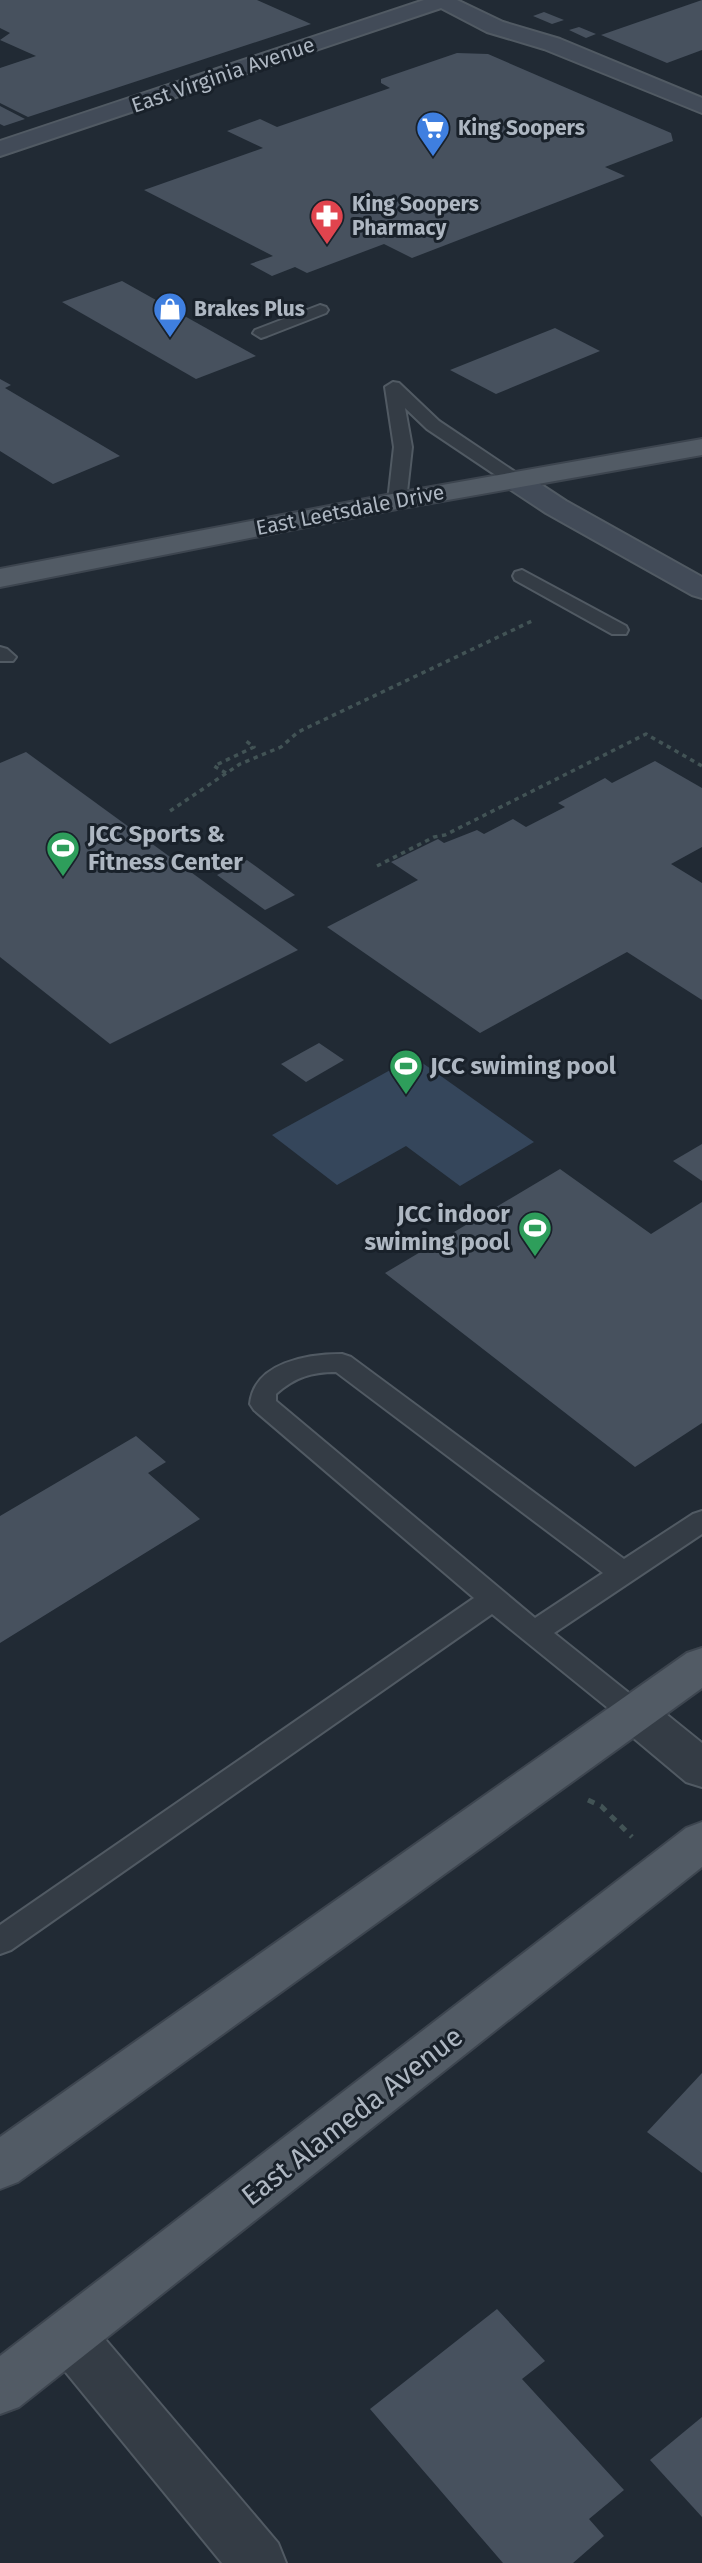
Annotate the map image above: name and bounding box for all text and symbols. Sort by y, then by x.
street label: East Virginia Avenue [128,31,318,119]
supermarket icon: King Soopers [414,109,452,158]
place label: King Soopers [458,115,585,141]
place label: King Soopers Pharmacy [352,191,479,241]
pharmacy icon: King Soopers Pharmacy [308,197,346,246]
shop icon: Brakes Plus [151,290,189,339]
place label: Brakes Plus [194,296,305,322]
street label: East Leetsdale Drive [254,479,446,541]
place label: JCC Sports & Fitness Center [87,820,243,876]
sports icon: JCC Sports & Fitness Center [44,829,82,878]
sports icon: JCC swiming pool [387,1047,425,1096]
place label: JCC swiming pool [429,1052,617,1080]
place label: JCC indoor swiming pool [365,1200,511,1256]
sports icon: JCC indoor swiming pool [516,1209,554,1258]
street label: East Alameda Avenue [235,2020,469,2212]

